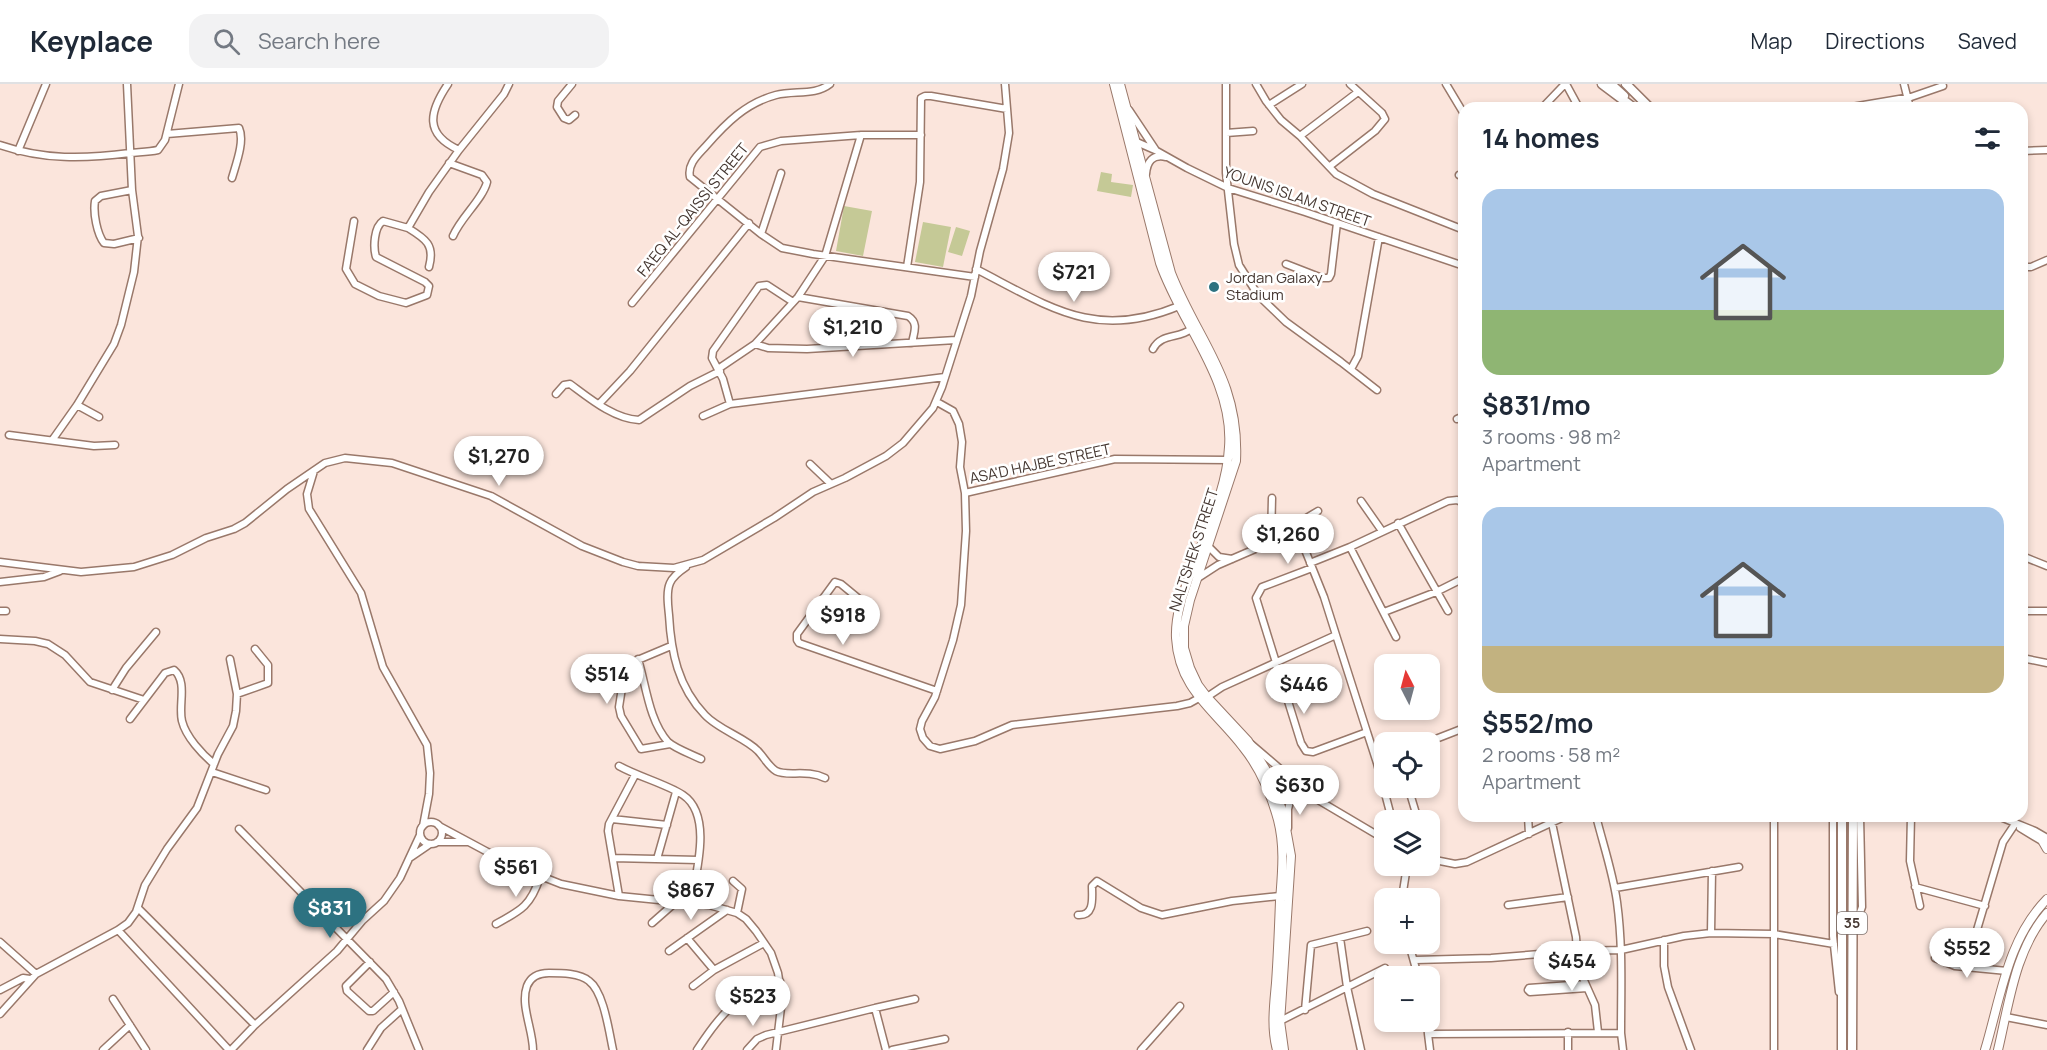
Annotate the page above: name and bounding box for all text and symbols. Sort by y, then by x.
search box [189,14,609,68]
text: Keyplace [30,22,153,60]
icon: search [210,25,243,58]
text: Search here [258,26,380,56]
text: Map [1751,27,1792,55]
text: Directions [1825,27,1925,55]
text: Saved [1958,27,2017,55]
text: 14 homes [1482,120,1600,156]
icon: filters [1971,122,2004,155]
street label: FA'EQ AL-QAISSI STREET [632,138,753,281]
street label: YOUNIS ISLAM STREET [1221,161,1374,232]
icon: home [1689,228,1797,336]
pin: $721 [1038,252,1110,303]
text: $721 [1052,258,1096,285]
place label: Jordan Galaxy Stadium [1226,267,1323,305]
marker: Jordan Galaxy Stadium [1207,280,1221,294]
pin: $1,210 [804,307,902,358]
text: $1,210 [823,313,883,340]
text: $831/mo [1482,387,1590,423]
text: 3 rooms · 98 m² [1482,423,1621,450]
pin: $1,270 [450,436,548,487]
street label: ASA'D HAJBE STREET [967,438,1112,489]
text: $1,270 [468,442,530,469]
text: Apartment [1482,450,1581,477]
street label: NALTSHEK STREET [1164,486,1223,614]
pin: $1,260 [1239,514,1337,565]
text: $1,260 [1256,520,1320,547]
icon: home [1689,546,1797,654]
pin: $918 [807,595,879,646]
text: $918 [820,601,866,628]
pin: $514 [571,654,643,705]
north arrow [1374,654,1440,720]
map controls [1374,654,1440,1032]
text: $514 [584,660,630,687]
pin: $446 [1268,664,1340,715]
text: $446 [1279,670,1329,697]
text: $552/mo [1482,705,1593,741]
button: locate [1374,732,1440,798]
text: 2 rooms · 58 m² [1482,741,1620,768]
pin: $630 [1264,765,1336,816]
text: Apartment [1482,768,1581,795]
text: $630 [1275,771,1325,798]
button: layers [1374,810,1440,876]
pin: $561 [480,847,552,898]
text: $561 [493,853,539,880]
pin: $867 [655,870,727,921]
text: $867 [667,876,715,903]
pin: $831 [294,888,366,939]
button: + [1374,888,1440,954]
text: $831 [307,894,353,921]
road number: 35 [1837,912,1867,934]
pin: $552 [1931,928,2003,979]
text: $552 [1943,934,1991,961]
pin: $454 [1536,941,1608,992]
text: $454 [1548,947,1596,974]
button: − [1374,966,1440,1032]
pin: $523 [717,976,789,1027]
text: $523 [729,982,777,1009]

